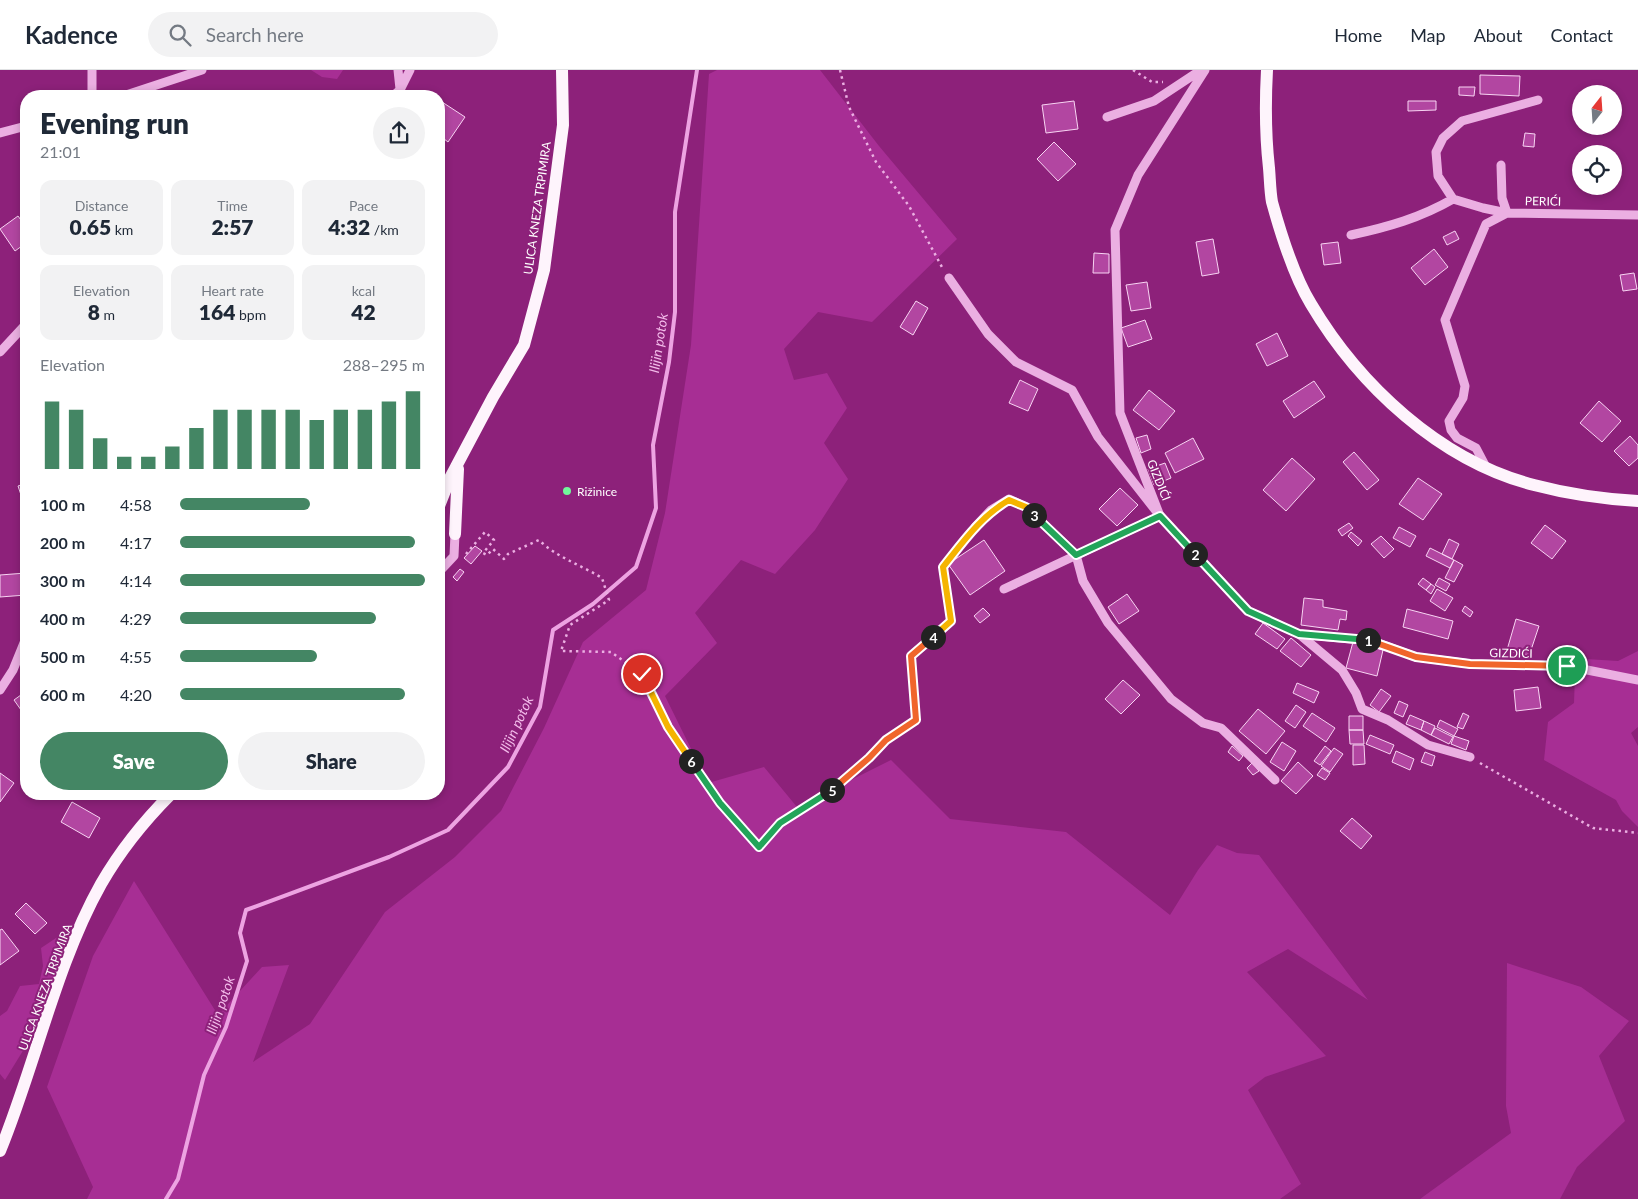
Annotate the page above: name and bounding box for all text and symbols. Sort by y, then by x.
search box [148,12,498,57]
text: Kadence [25,20,118,49]
icon: search [166,21,194,49]
text: Search here [206,23,304,46]
text: Home [1334,24,1382,46]
text: Map [1410,24,1446,46]
text: About [1474,24,1523,46]
text: Contact [1551,24,1613,46]
north arrow [1572,85,1622,135]
map controls [1572,85,1622,195]
text: Evening run [40,106,189,140]
button: share [373,107,425,159]
street label: ULICA KNEZA TRPIMIRA [520,140,554,275]
text: 21:01 [40,142,81,161]
button: locate [1572,145,1622,195]
street label: PERIĆI [1525,193,1561,209]
text: Distance [75,197,128,214]
text: Time [217,197,248,214]
text: Pace [349,197,378,214]
text: 0.65 [70,214,111,239]
text: 2:57 [211,214,254,239]
text: 4:32 [328,214,370,239]
text: km [111,221,133,238]
text: /km [370,221,399,238]
text: Elevation [73,282,130,299]
text: Heart rate [201,282,264,299]
text: kcal [352,282,375,299]
text: 8 [88,299,100,324]
text: 164 [199,299,235,324]
text: 42 [351,299,376,324]
text: m [100,306,115,323]
text: bpm [235,306,266,323]
water label: Ilijin potok [645,311,671,374]
text: Elevation [40,355,105,374]
text: 288–295 m [343,355,425,374]
street label: GIZDIĆI [1144,457,1174,503]
place label: Rižinice [577,484,617,499]
marker: Rižinice [561,485,573,497]
text: 100 m [40,495,85,514]
text: 4:58 [120,495,152,514]
pin: 3 [1022,502,1046,528]
text: 3 [1030,507,1039,524]
text: 200 m [40,533,85,552]
text: 4:17 [120,533,152,552]
pin: 2 [1182,542,1208,566]
text: 2 [1191,546,1200,563]
text: 300 m [40,571,85,590]
text: 4:14 [120,571,152,590]
text: 400 m [40,609,85,628]
text: 4:29 [120,609,152,628]
pin: 4 [920,624,946,650]
pin: 1 [1356,628,1380,652]
text: 4 [929,629,938,646]
text: 1 [1364,632,1373,649]
street label: GIZDIĆI [1489,645,1533,661]
pin [1546,645,1588,687]
text: 500 m [40,647,85,666]
text: 4:55 [120,647,152,666]
icon: arrive [1553,652,1581,680]
pin [621,653,663,695]
icon: check [628,660,656,688]
text: 600 m [40,685,85,704]
text: 4:20 [120,685,152,704]
water label: Ilijin potok [496,693,537,755]
button: Save [40,732,228,790]
button: Share [238,732,425,790]
pin: 6 [678,748,704,774]
text: 6 [687,753,696,770]
pin: 5 [820,778,844,802]
text: 5 [828,782,837,799]
street label: ULICA KNEZA TRPIMIRA [15,921,75,1053]
water label: Ilijin potok [202,973,238,1036]

